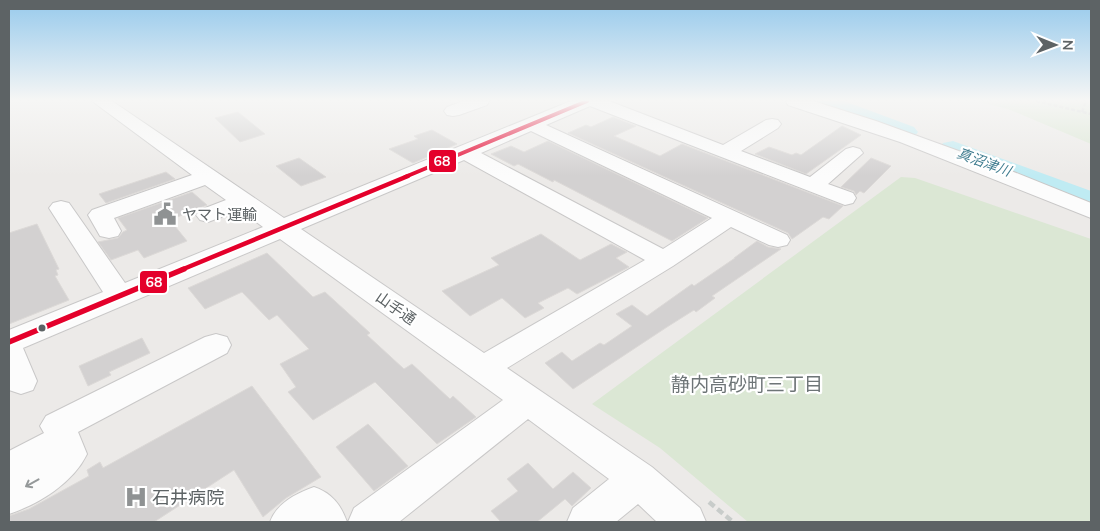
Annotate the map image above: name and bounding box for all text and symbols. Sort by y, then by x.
north arrow [1030,20,1080,70]
text: N [1059,40,1077,51]
water label: 真沼津川 [955,144,1015,181]
line badge: 68 [428,149,457,173]
text: 68 [434,152,450,170]
public building icon: ヤマト運輸 [152,201,178,227]
place label: ヤマト運輸 [182,205,257,224]
line badge: 68 [139,270,168,294]
text: 68 [146,273,162,291]
street label: 山手通 [372,287,420,329]
unlabelled marker [37,323,47,333]
district label: 静内高砂町三丁目 [671,372,823,396]
one-way arrow [26,478,40,488]
hospital icon: 石井病院 [123,484,149,510]
place label: 石井病院 [152,486,224,509]

